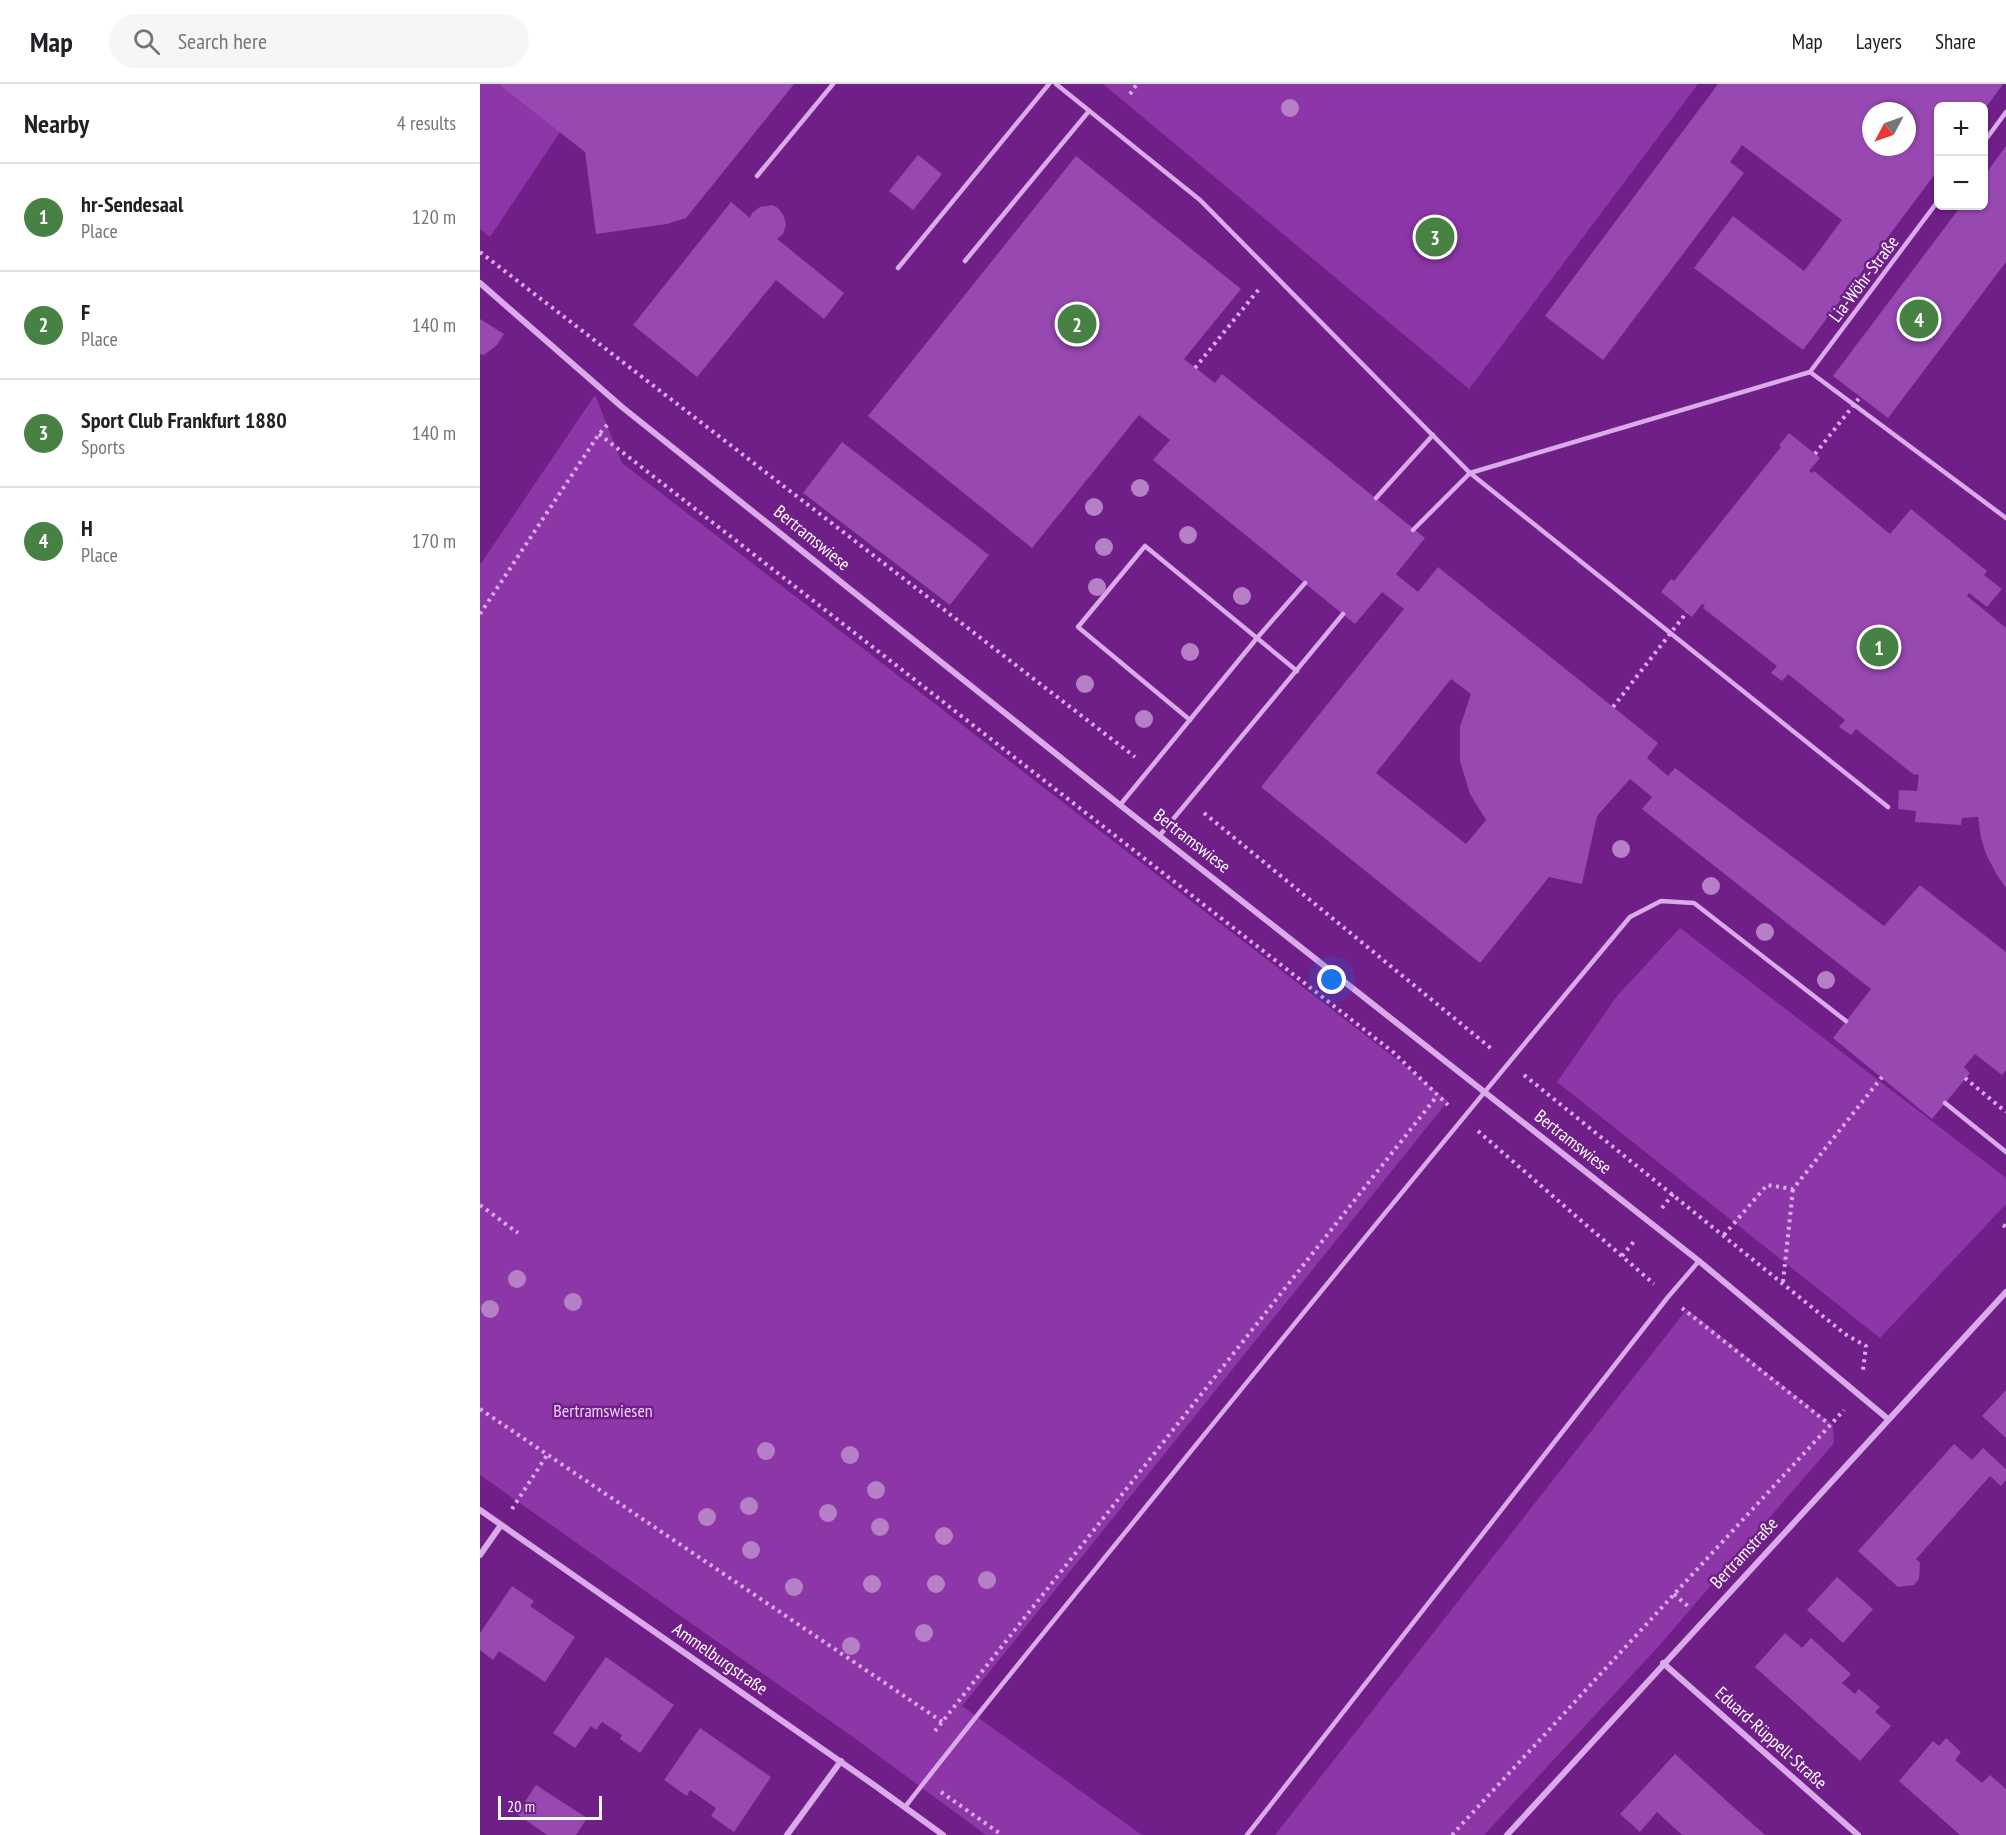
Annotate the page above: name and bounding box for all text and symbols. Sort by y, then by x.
search box [109,14,529,68]
text: Map [30,23,73,60]
icon: search [130,25,163,58]
text: Search here [178,27,267,55]
text: Map [1792,28,1823,55]
text: Layers [1856,28,1902,55]
text: Share [1935,28,1976,55]
north arrow [1862,102,1916,156]
map controls [1934,102,1988,210]
button: + [1934,102,1988,156]
text: Nearby [24,107,89,140]
text: 4 results [397,110,456,136]
button: − [1934,156,1988,210]
text: hr-Sendesaal [81,190,183,218]
text: 1 [39,204,48,230]
text: 120 m [412,204,456,230]
pin: 3 [1416,214,1454,260]
text: Place [81,218,118,244]
street label: Lia-Wöhr-Straße [1824,231,1904,326]
pin: 4 [1900,296,1938,342]
text: F [81,298,90,326]
pin: 2 [1058,302,1096,346]
text: 2 [39,312,48,338]
text: 140 m [412,312,456,338]
text: Place [81,326,118,352]
text: Sport Club Frankfurt 1880 [81,406,287,434]
text: 3 [39,420,48,446]
text: 140 m [412,420,456,446]
text: Sports [81,434,125,460]
street label: Bertramswiese [769,500,855,575]
text: H [81,514,93,542]
text: 4 [39,528,48,554]
text: 170 m [412,528,456,554]
text: Place [81,542,118,568]
pin: 1 [1860,624,1898,670]
street label: Bertramswiese [1149,803,1235,878]
your location [1317,965,1346,994]
street label: Bertramswiese [1530,1104,1616,1179]
park label: Bertramswiesen [553,1399,653,1422]
street label: Bertramstraße [1705,1512,1783,1593]
street label: Ammelburgstraße [668,1617,772,1700]
street label: Eduard-Rüppell-Straße [1711,1681,1832,1794]
scale bar [498,1793,602,1820]
text: 20 m [507,1796,535,1816]

